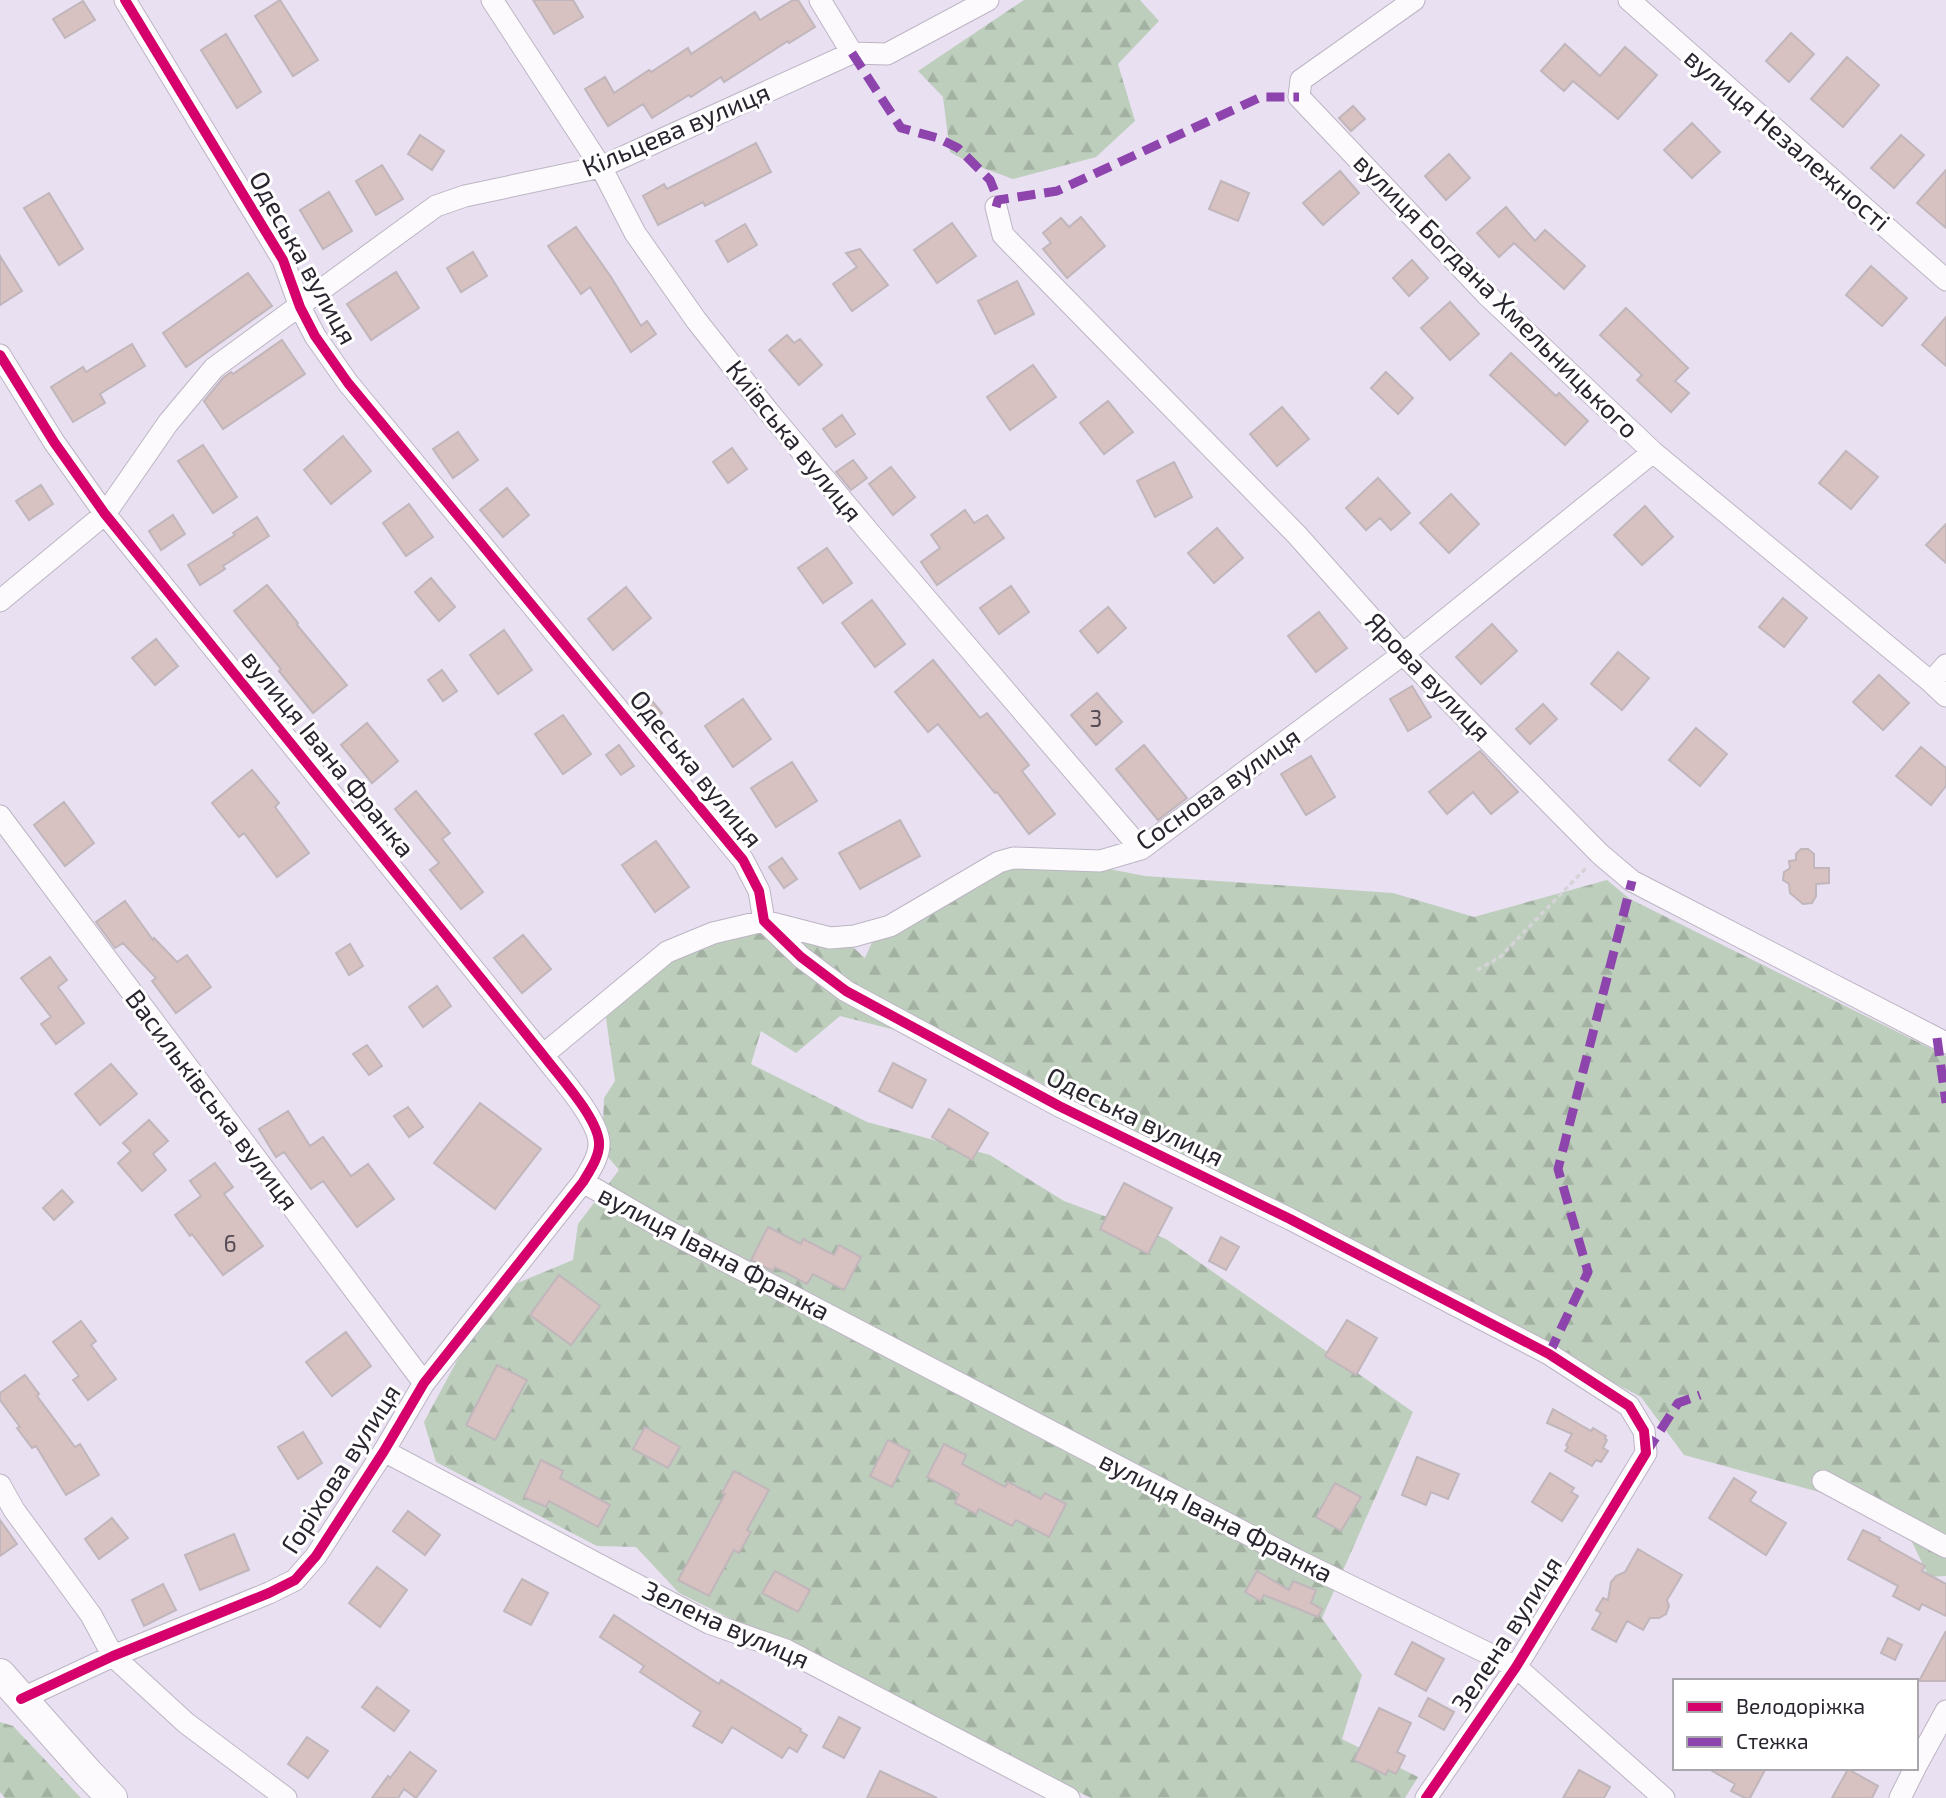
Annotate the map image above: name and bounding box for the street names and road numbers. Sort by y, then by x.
street label: вулиця Незалежності [1678,41,1897,237]
street label: Кільцева вулиця [577,75,774,183]
street label: вулиця Богдана Хмельницького [1348,146,1646,444]
street label: Одеська вулиця [243,165,365,350]
street label: Київська вулиця [720,353,870,528]
street label: Ярова вулиця [1359,605,1498,748]
street label: вулиця Івана Франка [235,643,422,864]
street label: Одеська вулиця [624,683,770,854]
street label: Соснова вулиця [1129,720,1306,857]
street label: Васильківська вулиця [119,983,306,1216]
street label: Одеська вулиця [1042,1059,1229,1173]
street label: вулиця Івана Франка [593,1178,836,1327]
street label: Горіхова вулиця [274,1378,407,1559]
street label: вулиця Івана Франка [1094,1443,1338,1589]
street label: Зелена вулиця [1444,1550,1568,1717]
street label: Зелена вулиця [638,1573,815,1675]

